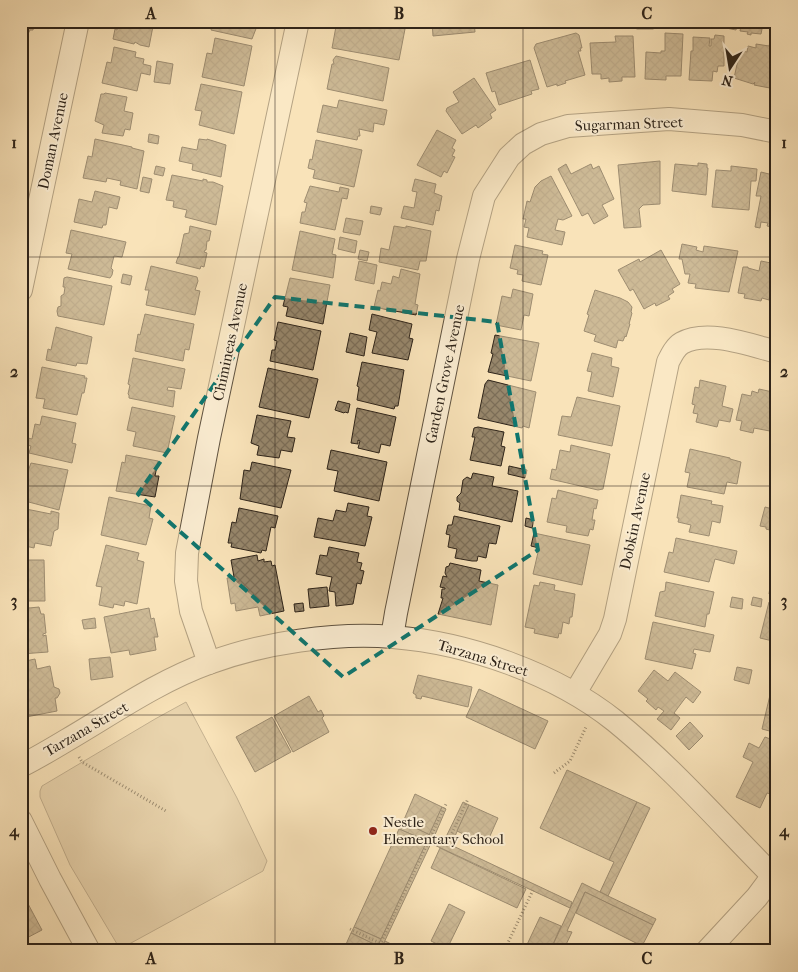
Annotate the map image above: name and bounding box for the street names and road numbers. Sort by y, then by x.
street label: Doman Avenue [34,90,72,191]
street label: Sugarman Street [575,113,684,135]
street label: Chimineas Avenue [209,281,251,403]
street label: Garden Grove Avenue [421,302,469,445]
street label: Dobkin Avenue [616,470,654,571]
street label: Tarzana Street [435,636,531,681]
street label: Tarzana Street [41,697,132,760]

